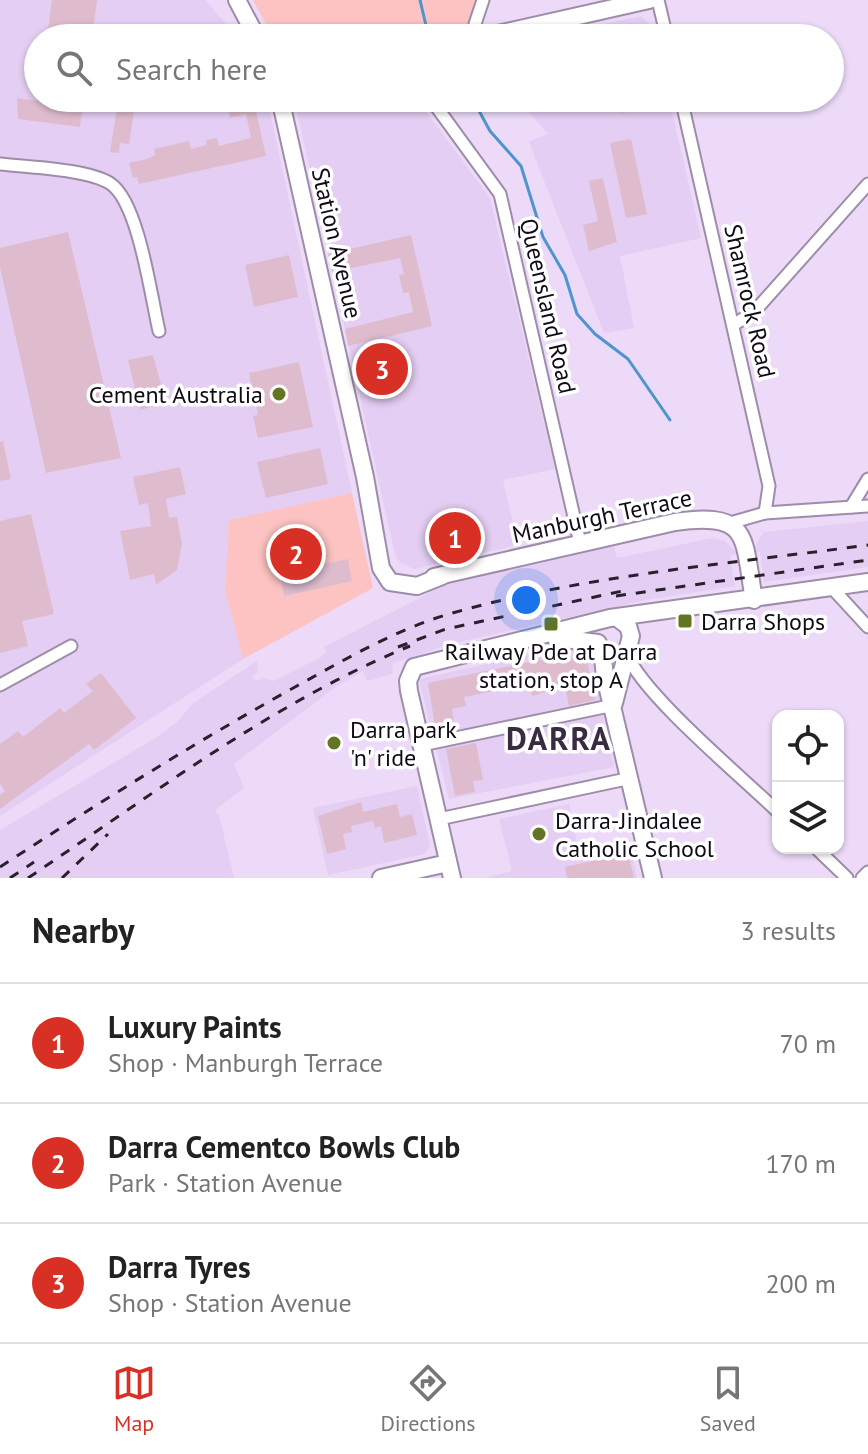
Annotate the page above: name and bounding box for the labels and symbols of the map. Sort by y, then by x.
street label: Station Avenue [305,165,369,321]
street label: Queensland Road [513,215,583,397]
street label: Shamrock Road [717,221,783,381]
pin: 3 [356,339,408,399]
place label: Cement Australia [89,379,263,410]
marker: Cement Australia [270,385,288,403]
street label: Manburgh Terrace [509,482,695,550]
pin: 1 [429,508,481,568]
pin: 2 [270,524,322,584]
your location [506,580,546,620]
place label: Darra Shops [701,606,825,637]
marker: Darra Shops [676,612,694,630]
marker: Railway Pde at Darra station, stop A [542,615,560,633]
place label: Railway Pde at Darra station, stop A [445,636,657,695]
place label: Darra park 'n' ride [350,714,457,773]
district label: DARRA [506,717,612,759]
marker: Darra park 'n' ride [325,734,343,752]
place label: Darra-Jindalee Catholic School [555,805,714,864]
marker: Darra-Jindalee Catholic School [530,825,548,843]

